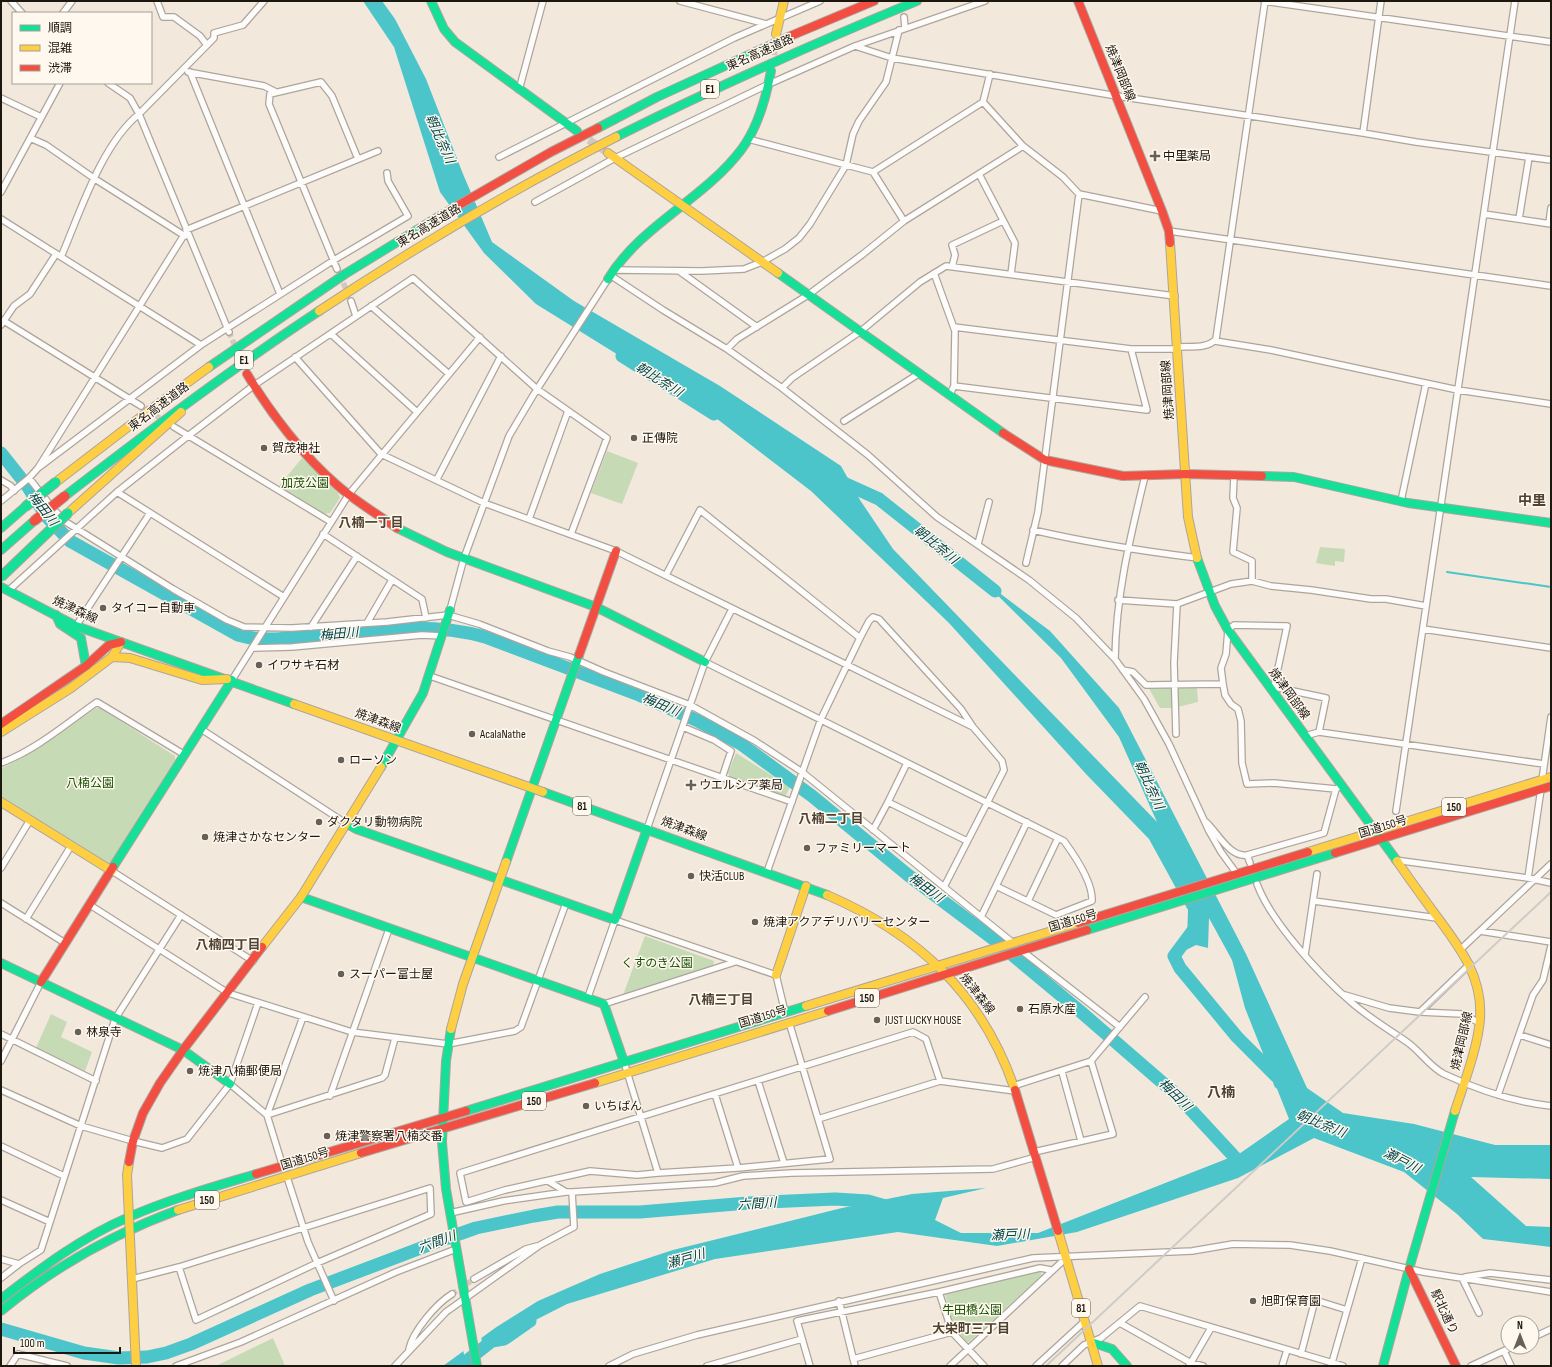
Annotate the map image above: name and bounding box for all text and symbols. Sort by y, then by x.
legend [12,12,152,84]
text: 順調 [48,21,72,36]
street label: 東名高速道路 [724,32,796,74]
text: 混雑 [48,41,72,56]
street label: 焼津岡部線 [1102,42,1138,104]
text: 渋滞 [48,61,72,76]
road number: E1 [701,80,719,98]
water label: 朝比奈川 [422,112,459,168]
place label: 中里薬局 [1163,149,1211,164]
marker: 中里薬局 [1150,151,1160,161]
street label: 東名高速道路 [394,201,464,251]
road number: E1 [235,351,253,369]
water label: 朝比奈川 [633,359,687,402]
street label: 焼津岡部線 [1158,360,1178,420]
street label: 東名高速道路 [126,379,192,435]
place label: 正傳院 [642,431,678,446]
marker: 正傳院 [629,433,639,443]
place label: 賀茂神社 [272,441,320,456]
marker: 賀茂神社 [259,443,269,453]
park label: 加茂公園 [281,476,329,491]
water label: 梅田川 [25,489,63,531]
district label: 中里 [1518,492,1546,509]
district label: 八楠一丁目 [338,515,404,531]
water label: 朝比奈川 [911,522,963,569]
street label: 焼津森線 [50,593,100,627]
place label: タイコー自動車 [111,601,195,616]
marker: タイコー自動車 [98,603,108,613]
water label: 梅田川 [319,624,361,644]
place label: イワサキ石材 [267,658,339,673]
marker: イワサキ石材 [254,660,264,670]
street label: 焼津岡部線 [1265,665,1313,723]
water label: 梅田川 [640,690,684,721]
street label: 焼津森線 [353,706,403,736]
place label: AcalaNathe [479,727,526,742]
marker: AcalaNathe [467,729,477,739]
place label: ローソン [349,753,397,768]
marker: ローソン [336,755,346,765]
water label: 朝比奈川 [1131,758,1168,814]
park label: 八楠公園 [66,776,114,791]
place label: ウエルシア薬局 [699,778,783,793]
marker: ウエルシア薬局 [686,780,696,790]
road number: 81 [573,797,591,815]
road number: 150 [1442,798,1466,816]
district label: 八楠二丁目 [798,811,864,827]
street label: 国道150号 [1357,812,1409,842]
street label: 焼津森線 [659,814,709,844]
place label: ダクタリ動物病院 [327,815,423,830]
marker: ダクタリ動物病院 [314,817,324,827]
place label: 焼津さかなセンター [213,830,321,845]
marker: 焼津さかなセンター [200,832,210,842]
place label: ファミリーマート [815,841,911,856]
marker: ファミリーマート [802,843,812,853]
place label: 快活CLUB [699,869,744,884]
water label: 梅田川 [906,870,948,907]
marker: 快活CLUB [686,871,696,881]
street label: 国道150号 [1047,906,1099,936]
place label: 焼津アクアデリバリーセンター [763,915,930,930]
marker: 焼津アクアデリバリーセンター [750,917,760,927]
district label: 八楠四丁目 [195,937,261,953]
park label: くすのき公園 [621,956,693,971]
place label: スーパー富士屋 [349,967,433,982]
marker: スーパー富士屋 [336,969,346,979]
street label: 焼津森線 [956,970,998,1018]
road number: 150 [855,989,879,1007]
district label: 八楠三丁目 [688,992,754,1008]
street label: 国道150号 [737,1002,789,1032]
place label: 石原水産 [1028,1002,1076,1017]
marker: 石原水産 [1015,1004,1025,1014]
street label: 焼津岡部線 [1448,1010,1476,1072]
place label: JUST LUCKY HOUSE [884,1013,962,1028]
marker: JUST LUCKY HOUSE [872,1015,882,1025]
place label: 林泉寺 [86,1025,122,1040]
marker: 林泉寺 [73,1027,83,1037]
place label: 焼津八楠郵便局 [198,1064,282,1079]
marker: 焼津八楠郵便局 [185,1066,195,1076]
water label: 梅田川 [1155,1076,1196,1116]
district label: 八楠 [1207,1084,1235,1101]
road number: 150 [522,1092,546,1110]
place label: いちばん [594,1099,642,1114]
marker: いちばん [581,1101,591,1111]
water label: 朝比奈川 [1294,1107,1350,1142]
place label: 焼津警察署八楠交番 [335,1129,443,1144]
marker: 焼津警察署八楠交番 [322,1131,332,1141]
street label: 国道150号 [279,1144,331,1174]
water label: 瀬戸川 [1381,1145,1425,1178]
road number: 150 [195,1191,219,1209]
water label: 六間川 [737,1195,779,1213]
water label: 瀬戸川 [990,1226,1032,1244]
water label: 六間川 [416,1227,460,1256]
water label: 瀬戸川 [665,1245,709,1272]
street label: 駅北通り [1427,1287,1461,1337]
place label: 旭町保育園 [1261,1294,1321,1309]
marker: 旭町保育園 [1248,1296,1258,1306]
road number: 81 [1072,1299,1090,1317]
park label: 牛田橋公園 [942,1303,1002,1318]
north arrow [1500,1315,1540,1355]
text: N [1517,1319,1523,1332]
district label: 大栄町三丁目 [932,1321,1010,1337]
scale bar [14,1329,120,1355]
text: 100 m [20,1336,45,1351]

